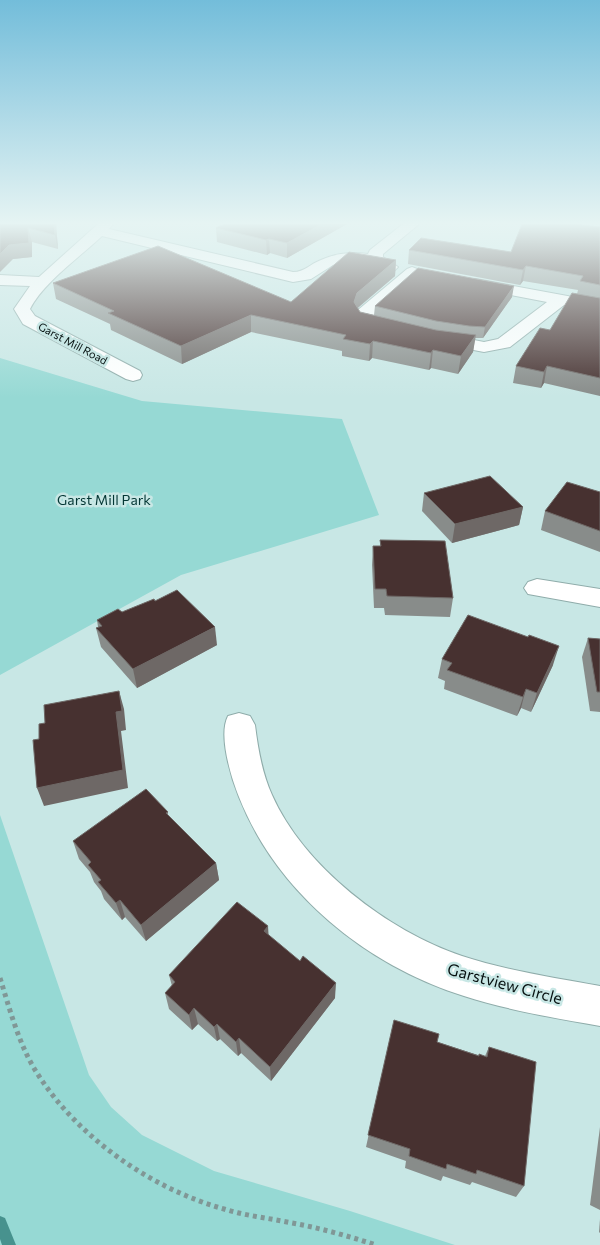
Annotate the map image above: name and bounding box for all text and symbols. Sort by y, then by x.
street label: Garst Mill Road [36,319,110,367]
park label: Garst Mill Park [57,491,151,508]
street label: Garstview Circle [446,959,564,1007]

